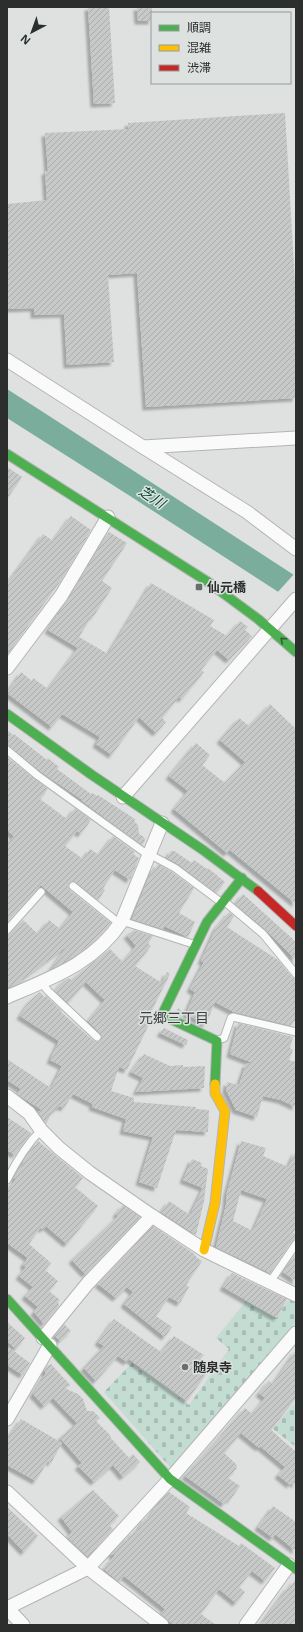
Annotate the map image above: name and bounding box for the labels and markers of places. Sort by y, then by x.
place label: 仙元橋 [207,578,246,596]
marker: 仙元橋 [194,582,204,592]
place label: 随泉寺 [193,1358,232,1376]
marker: 随泉寺 [180,1362,190,1372]

